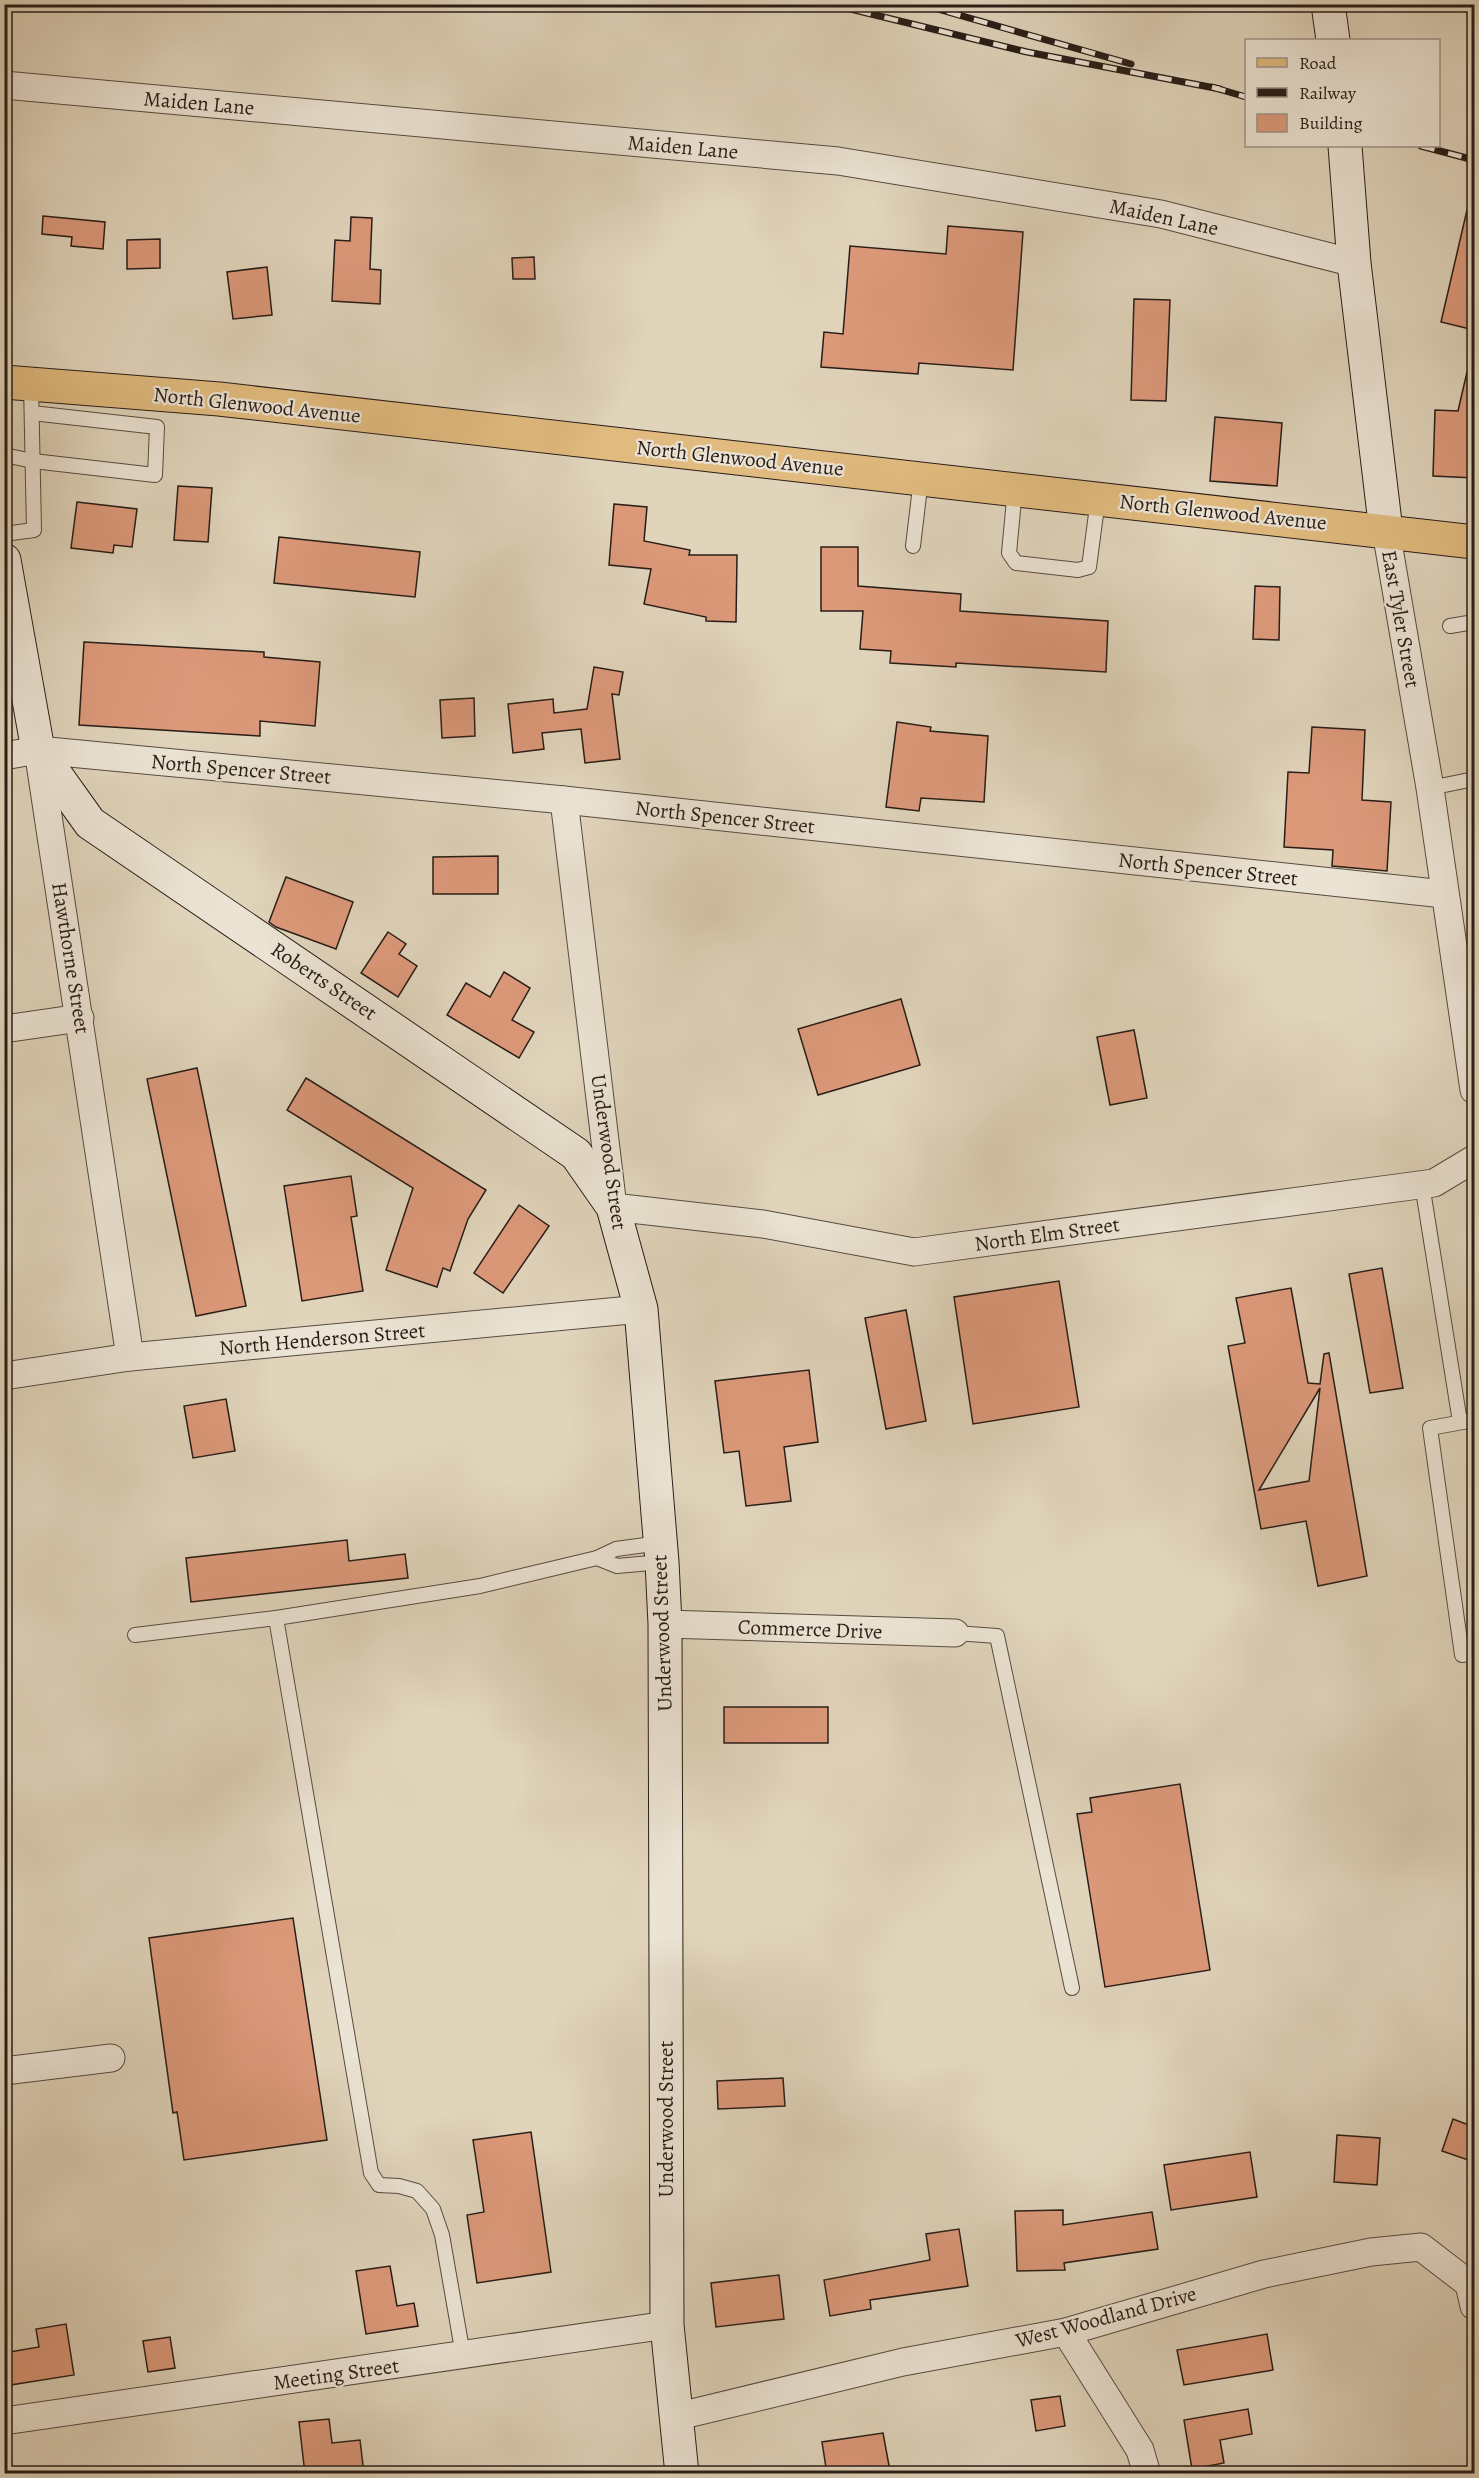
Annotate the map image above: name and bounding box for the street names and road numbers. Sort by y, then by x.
street label: Maiden Lane [142,84,256,122]
street label: Maiden Lane [626,128,740,166]
street label: Maiden Lane [1107,192,1221,242]
street label: North Glenwood Avenue [152,380,362,430]
street label: North Glenwood Avenue [635,433,845,483]
street label: North Glenwood Avenue [1118,487,1328,537]
street label: East Tyler Street [1375,548,1427,690]
street label: North Spencer Street [150,747,332,791]
street label: North Spencer Street [634,794,816,840]
street label: North Spencer Street [1117,846,1299,892]
street label: Hawthorne Street [45,880,97,1036]
street label: Roberts Street [266,935,382,1027]
street label: Underwood Street [584,1072,634,1232]
street label: North Elm Street [973,1210,1121,1258]
street label: North Henderson Street [218,1316,426,1362]
street label: Underwood Street [645,1554,679,1712]
street label: Commerce Drive [737,1612,883,1646]
street label: Underwood Street [652,2040,680,2197]
street label: West Woodland Drive [1012,2279,1200,2355]
street label: Meeting Street [271,2351,401,2397]

